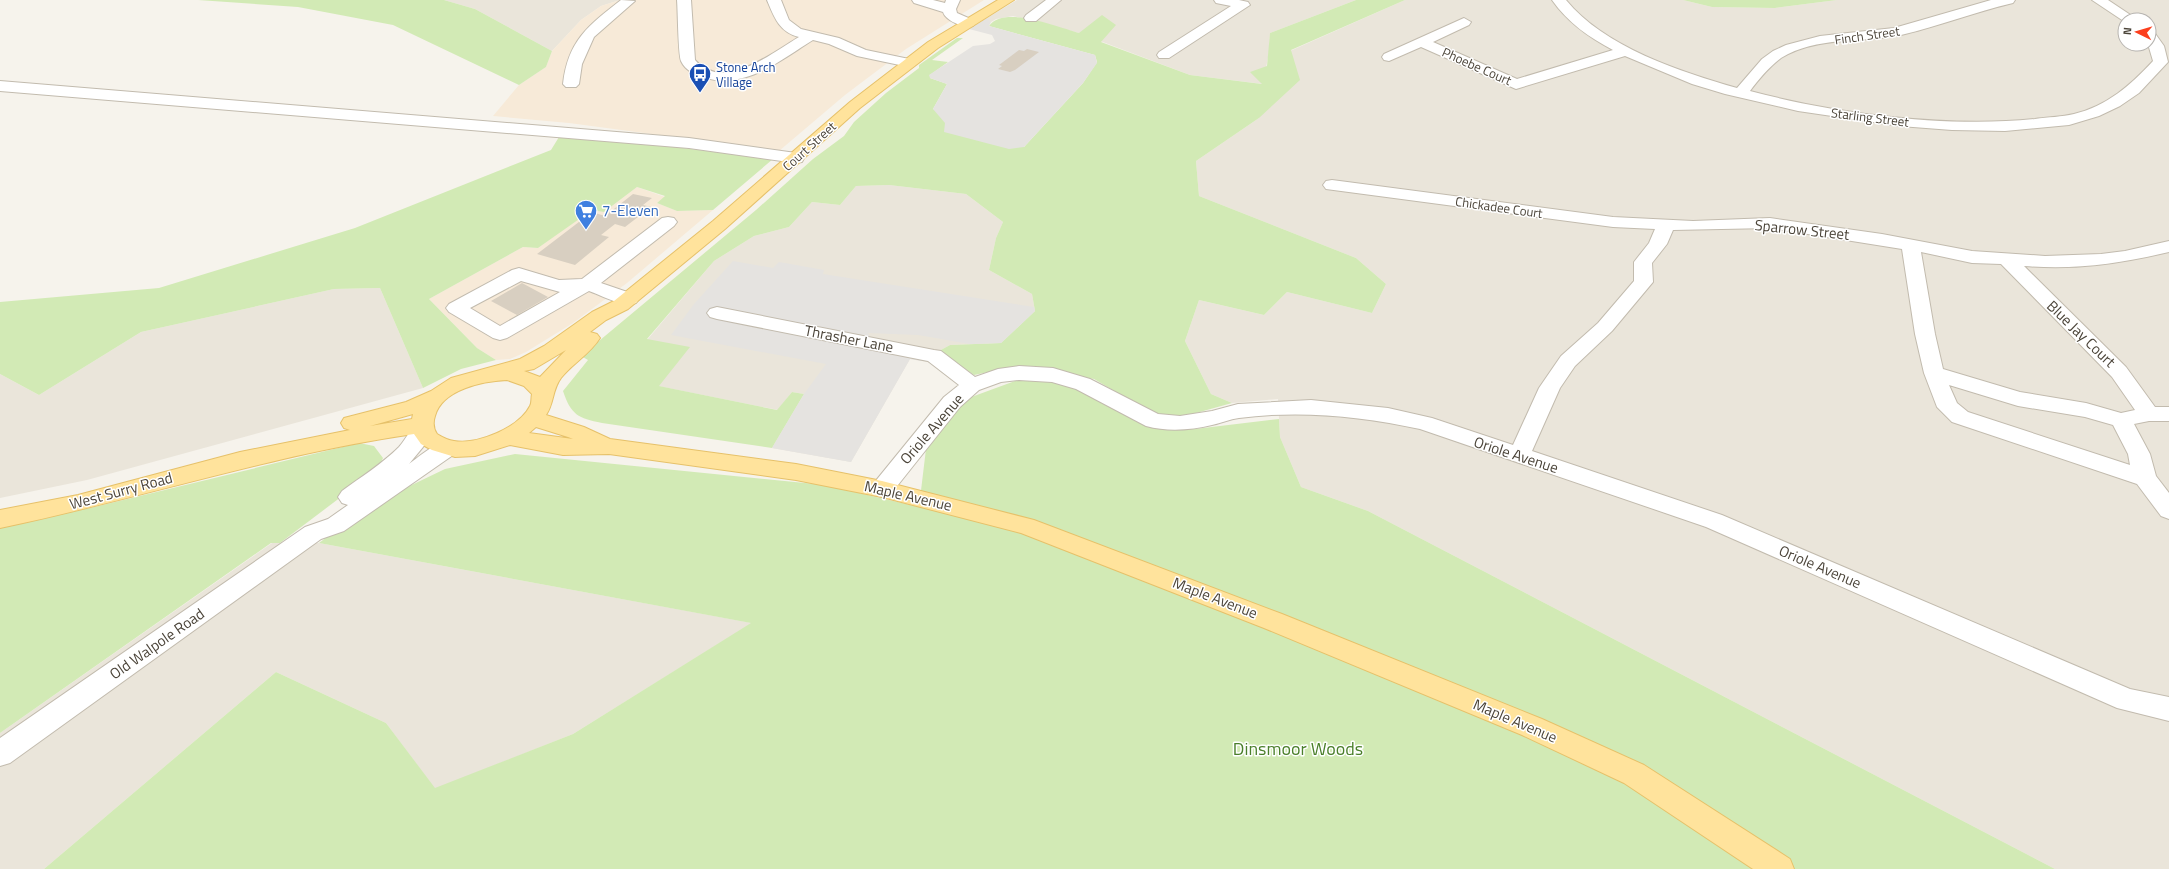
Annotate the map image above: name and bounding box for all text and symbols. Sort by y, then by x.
north arrow [2117,12,2157,52]
street label: Finch Street [1833,20,1901,49]
text: N [2119,27,2135,36]
street label: Phoebe Court [1439,42,1515,90]
place label: Stone Arch Village [716,57,776,92]
bus stop icon: Stone Arch Village [687,61,713,94]
street label: Starling Street [1830,102,1911,132]
street label: Court Street [778,116,841,176]
street label: Chickadee Court [1454,191,1544,223]
supermarket icon: 7-Eleven [573,198,599,231]
place label: 7-Eleven [602,199,659,222]
street label: Sparrow Street [1754,213,1851,246]
street label: Blue Jay Court [2042,295,2122,373]
street label: Thrasher Lane [803,319,896,358]
street label: Oriole Avenue [894,388,969,469]
street label: Oriole Avenue [1471,430,1561,479]
street label: West Surry Road [67,466,175,515]
street label: Maple Avenue [862,474,954,517]
street label: Oriole Avenue [1775,539,1865,594]
street label: Maple Avenue [1169,571,1261,624]
street label: Old Walpole Road [105,602,209,685]
street label: Maple Avenue [1470,693,1561,749]
park label: Dinsmoor Woods [1233,735,1363,762]

